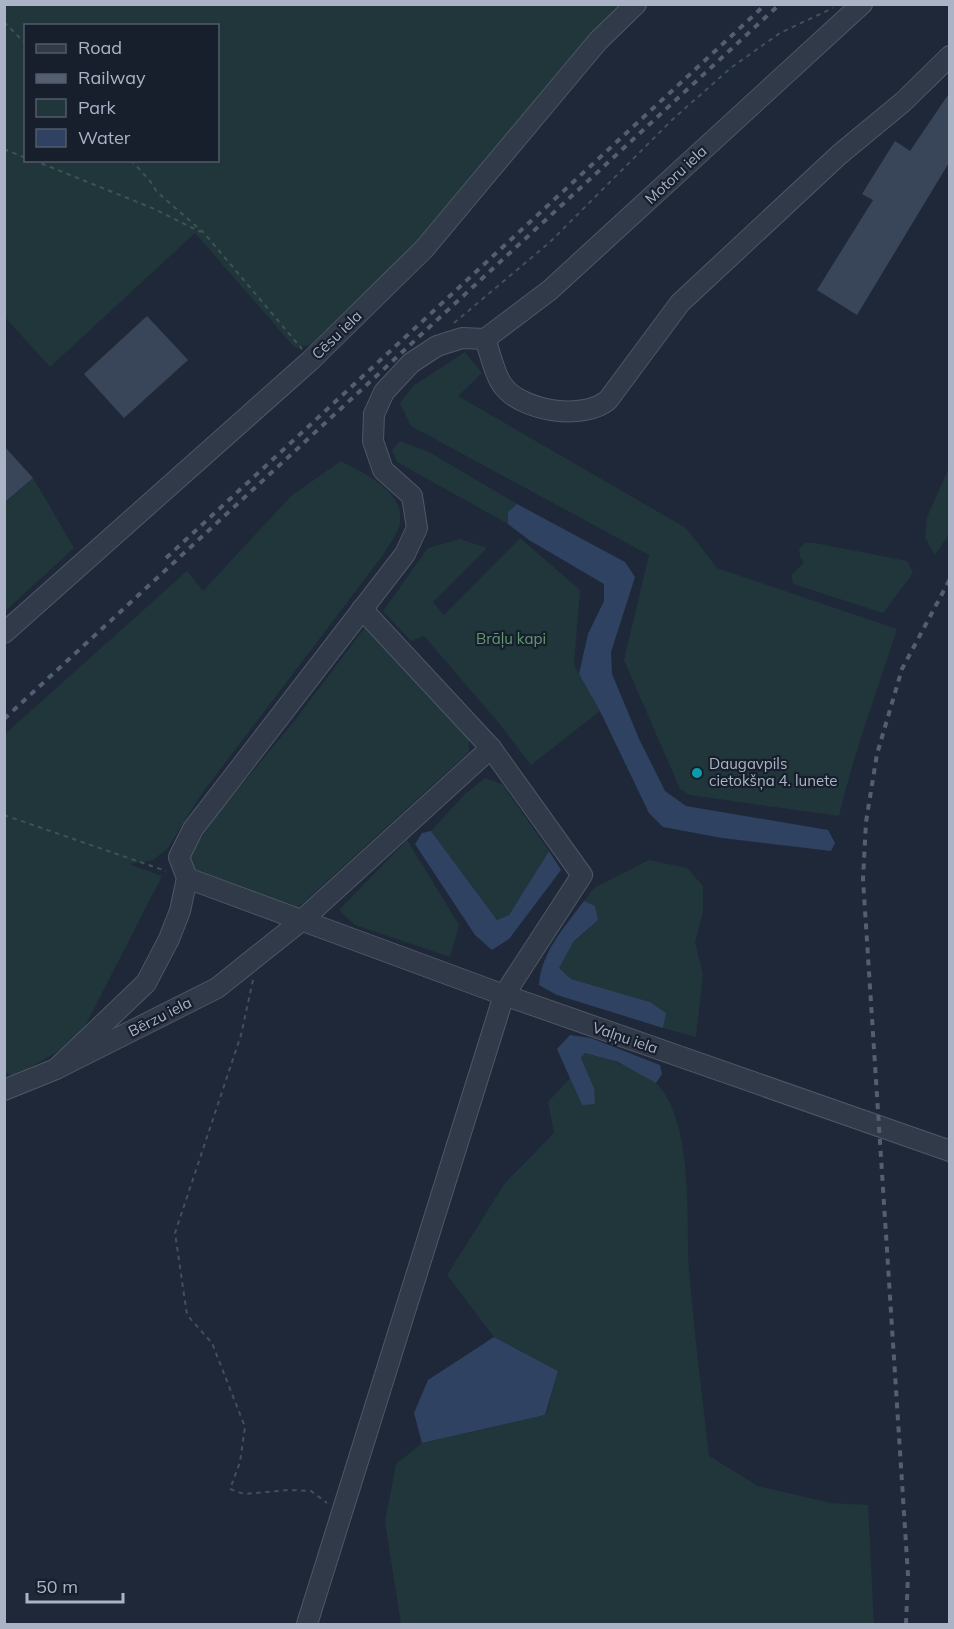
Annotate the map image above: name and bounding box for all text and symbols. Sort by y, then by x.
legend [24,24,219,162]
text: Road [78,36,122,59]
text: Railway [78,66,146,89]
text: Park [78,96,117,119]
text: Water [78,126,131,149]
street label: Motoru iela [641,141,710,208]
street label: Cēsu iela [308,306,366,363]
park label: Brāļu kapi [476,629,546,648]
place label: Daugavpils cietokšņa 4. lunete [709,754,837,790]
marker: Daugavpils cietokšņa 4. lunete [690,766,704,780]
street label: Bērzu iela [125,993,195,1041]
street label: Vaļņu iela [590,1018,660,1058]
scale bar [27,1566,123,1604]
text: 50 m [36,1575,78,1598]

